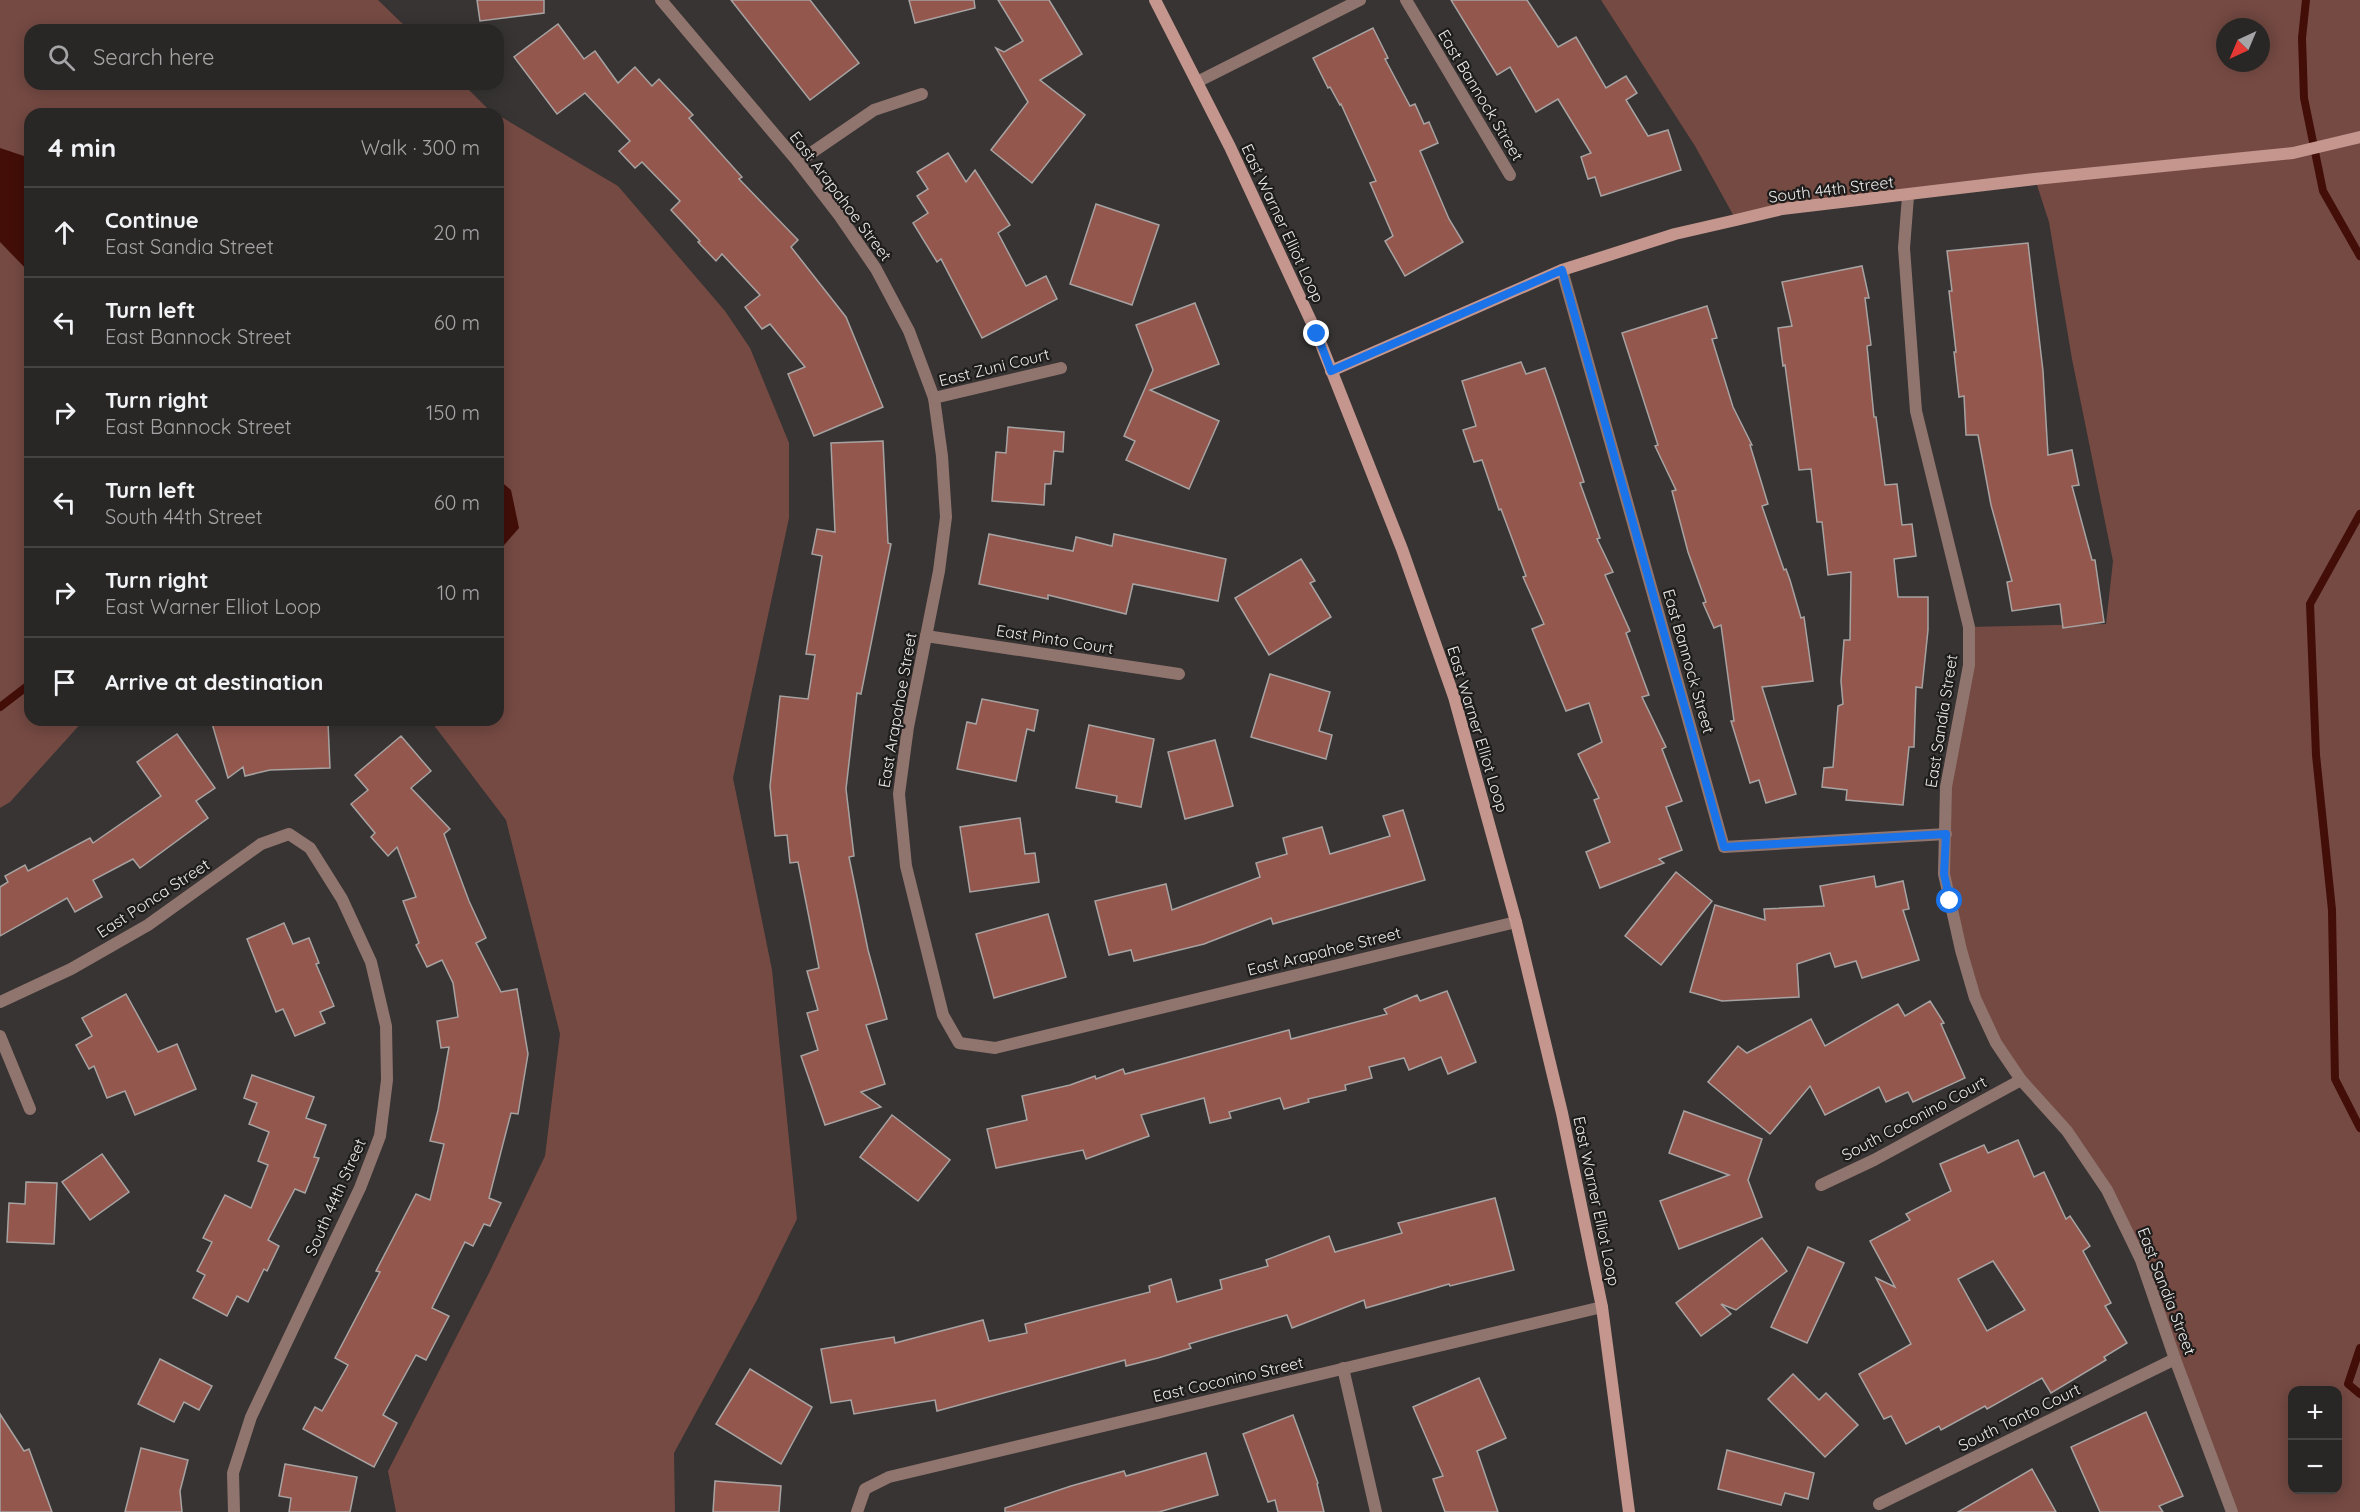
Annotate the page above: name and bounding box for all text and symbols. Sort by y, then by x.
north arrow [2216,18,2270,72]
search box [24,24,504,90]
street label: East Bannock Street [1434,26,1528,164]
icon: search [45,41,78,74]
text: Search here [93,43,214,71]
street label: East Arapahoe Street [786,127,896,265]
text: 4 min [48,131,116,164]
text: Walk · 300 m [361,135,480,160]
street label: East Warner Elliot Loop [1237,140,1329,306]
street label: South 44th Street [1767,171,1895,207]
text: Continue [105,206,199,234]
icon: ahead [48,216,81,249]
text: 20 m [433,220,480,245]
text: East Sandia Street [105,234,274,259]
text: Turn left [105,296,195,324]
icon: left [48,306,81,339]
text: 60 m [434,310,480,335]
route end [1303,320,1329,346]
text: East Bannock Street [105,324,292,349]
street label: East Zuni Court [937,344,1051,390]
text: Turn right [105,386,209,414]
icon: right [48,396,81,429]
text: 150 m [426,400,480,425]
text: East Bannock Street [105,414,292,439]
text: Turn left [105,476,195,504]
icon: left [48,486,81,519]
text: 60 m [434,490,480,515]
text: South 44th Street [105,504,263,529]
text: Turn right [105,566,209,594]
icon: right [48,576,81,609]
text: 10 m [437,580,480,605]
street label: East Bannock Street [1659,586,1719,736]
text: East Warner Elliot Loop [105,594,321,619]
street label: East Pinto Court [995,620,1115,658]
street label: East Arapahoe Street [873,631,921,789]
street label: East Warner Elliot Loop [1443,643,1513,815]
street label: East Sandia Street [1921,653,1961,789]
icon: arrive [48,666,81,699]
text: Arrive at destination [105,668,323,696]
street label: East Ponca Street [93,854,213,942]
route start [1936,887,1962,913]
street label: East Arapahoe Street [1245,922,1403,980]
street label: South Coconino Court [1838,1071,1990,1165]
street label: East Warner Elliot Loop [1569,1114,1625,1288]
street label: South 44th Street [300,1135,370,1259]
street label: East Sandia Street [2133,1224,2201,1358]
street label: East Coconino Street [1151,1352,1305,1406]
street label: South Tonto Court [1955,1379,2083,1455]
map controls [2288,1386,2342,1494]
button: + [2288,1386,2342,1440]
button: − [2288,1440,2342,1494]

